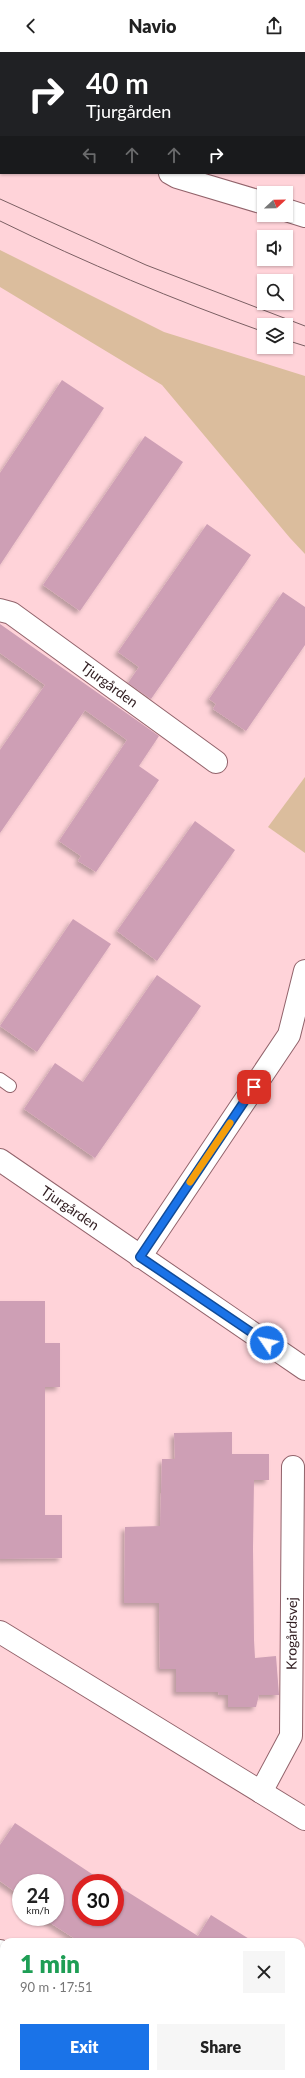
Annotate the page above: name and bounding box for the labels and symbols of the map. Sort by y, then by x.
north arrow [257,186,293,222]
street label: Tjurgården [78,658,142,711]
pin [237,1070,271,1104]
street label: Tjurgården [38,1182,103,1233]
position arrow [246,1322,288,1364]
street label: Krogårdsvej [282,1597,300,1670]
speed limit sign: 30 [72,1874,124,1926]

